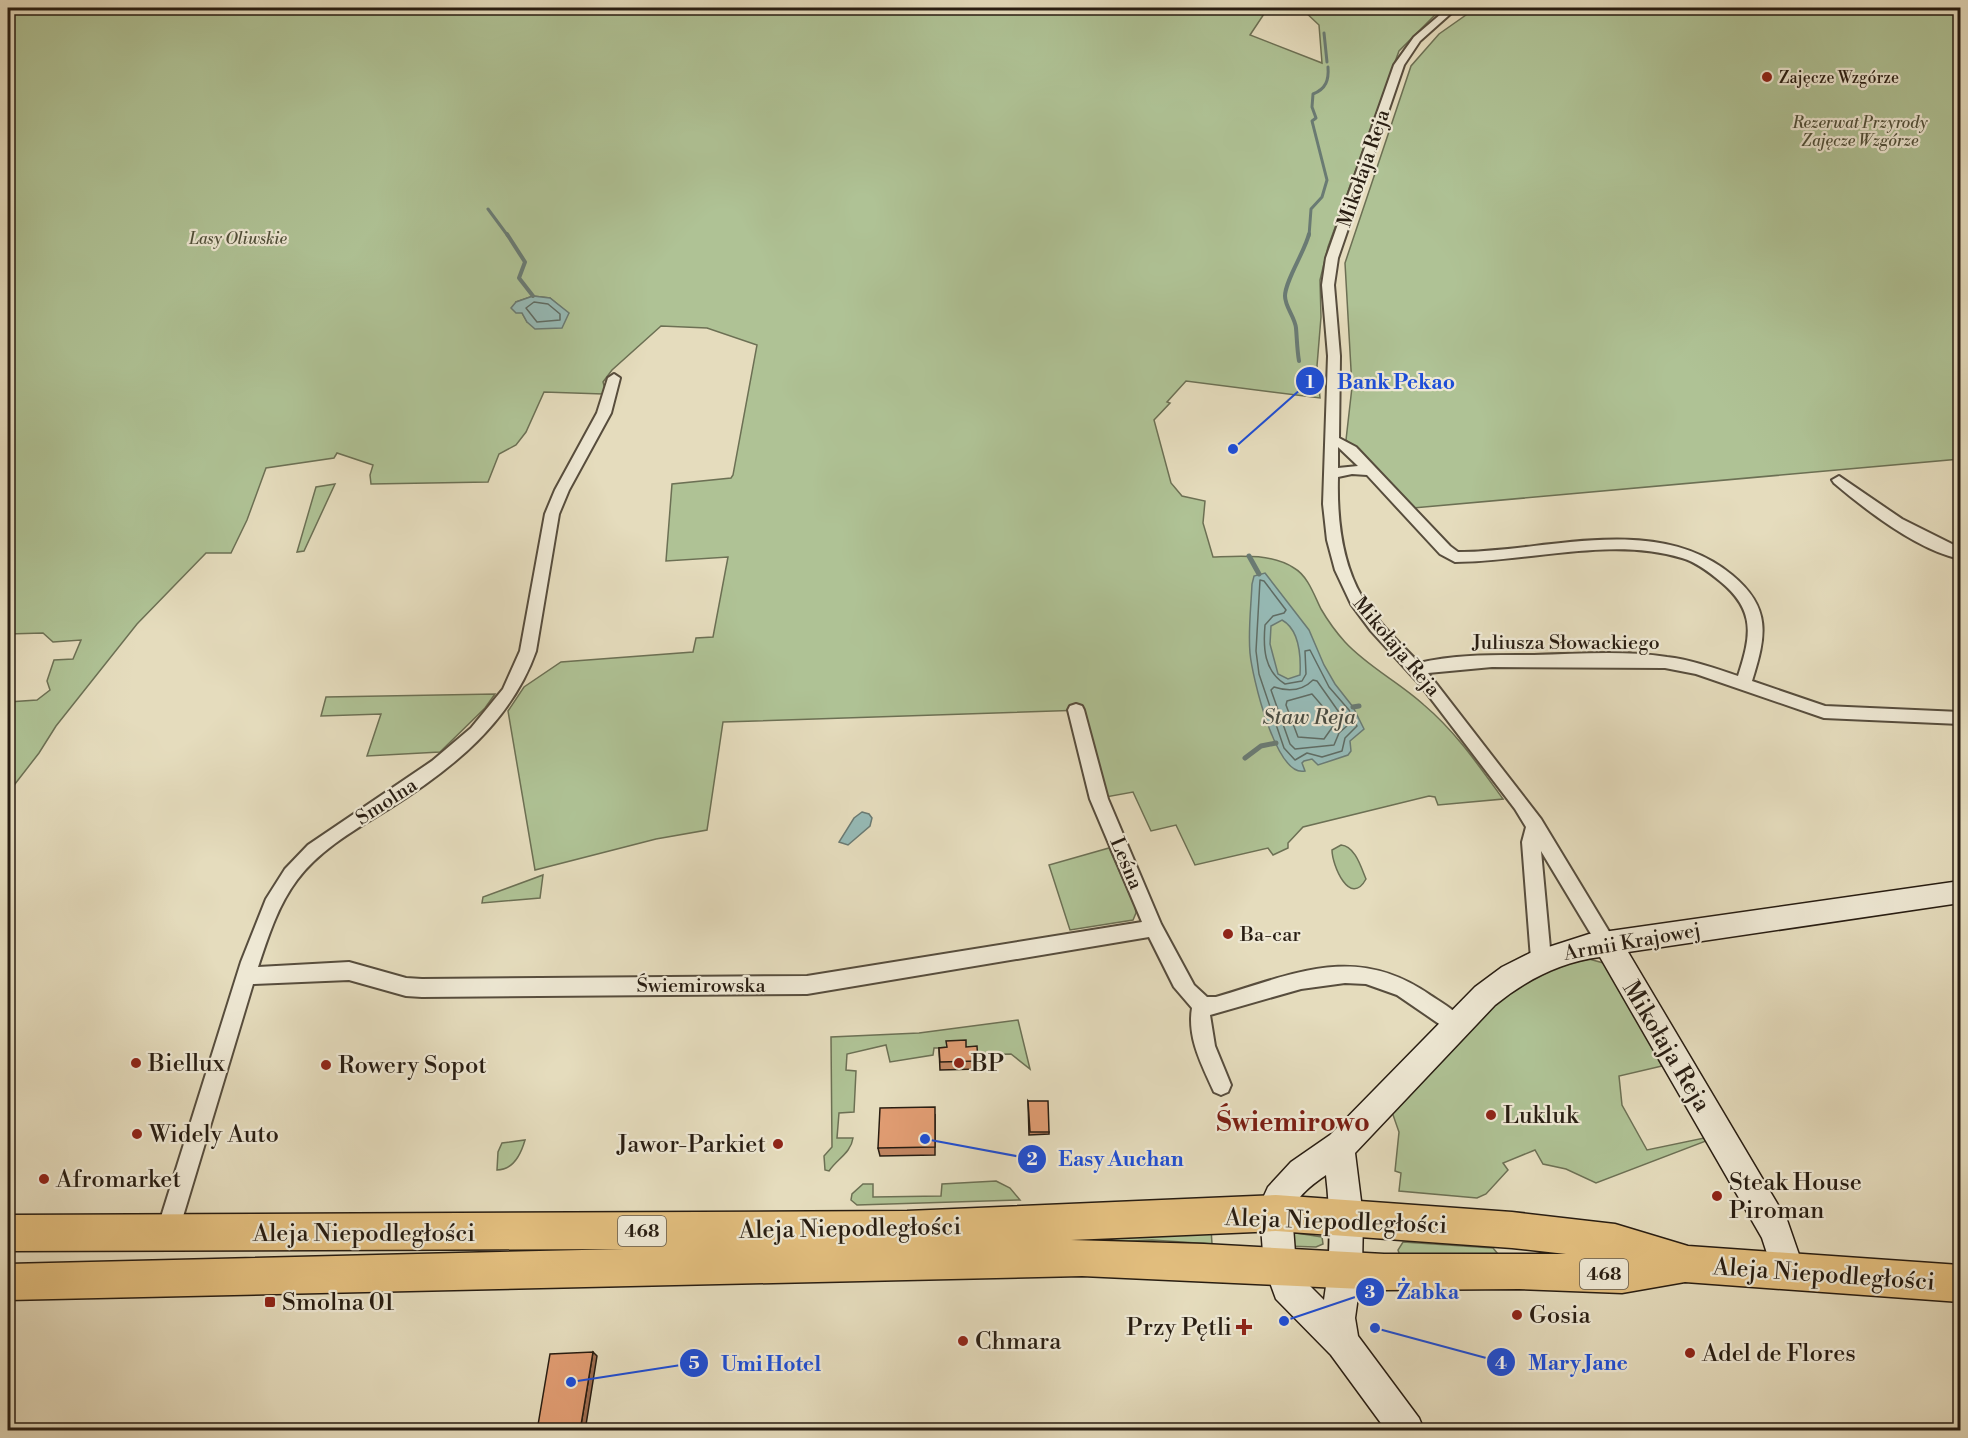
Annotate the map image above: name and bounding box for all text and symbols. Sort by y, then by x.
place label: Zajęcze Wzgórze [1779,68,1899,88]
marker: Zajęcze Wzgórze [1760,70,1774,84]
street label: Mikołaja Reja [1333,105,1397,231]
park label: Rezerwat Przyrody Zajęcze Wzgórze [1791,113,1928,151]
park label: Lasy Oliwskie [188,229,287,249]
callout: Bank Pekao [1295,362,1467,401]
text: Bank Pekao [1337,370,1455,396]
text: 1 [1306,371,1315,394]
street label: Mikołaja Reja [1347,592,1445,703]
street label: Juliusza Słowackiego [1471,631,1660,656]
water label: Staw Reja [1262,705,1356,731]
street label: Smolna [351,773,423,831]
street label: Leśna [1104,834,1148,894]
street label: Armii Krajowej [1561,918,1703,967]
place label: Ba-car [1239,923,1301,948]
marker: Ba-car [1221,927,1235,941]
street label: Świemirowska [636,973,766,999]
street label: Mikołaja Reja [1615,976,1717,1118]
place label: Biellux [147,1049,226,1079]
place label: BP [970,1049,1004,1079]
place label: Rowery Sopot [338,1051,487,1081]
marker: Biellux [129,1056,143,1070]
marker: BP [952,1056,966,1070]
marker: Rowery Sopot [319,1058,333,1072]
place label: Lukluk [1503,1101,1580,1131]
district label: Świemirowo [1216,1103,1370,1140]
marker: Lukluk [1484,1108,1498,1122]
place label: Widely Auto [148,1120,279,1150]
marker: Widely Auto [130,1127,144,1141]
place label: Jawor-Parkiet [616,1130,766,1160]
marker: Jawor-Parkiet [771,1137,785,1151]
callout: Easy Auchan [1017,1139,1196,1178]
text: Easy Auchan [1058,1147,1184,1173]
text: 2 [1026,1148,1038,1171]
place label: Afromarket [55,1165,181,1195]
place label: Steak House Piroman [1729,1168,1862,1226]
marker: Afromarket [37,1172,51,1186]
marker: Steak House Piroman [1710,1189,1724,1203]
street label: Aleja Niepodległości [1223,1203,1448,1241]
street label: Aleja Niepodległości [738,1212,962,1246]
road number: 468 [618,1216,666,1246]
street label: Aleja Niepodległości [252,1219,475,1249]
street label: Aleja Niepodległości [1711,1252,1936,1298]
road number: 468 [1580,1259,1628,1289]
callout: Żabka [1355,1272,1472,1311]
text: Żabka [1397,1277,1460,1306]
text: 3 [1365,1281,1376,1304]
place label: Smolna 01 [282,1288,395,1318]
marker: Smolna 01 [263,1295,277,1309]
place label: Gosia [1529,1301,1592,1331]
marker: Gosia [1510,1308,1524,1322]
place label: Przy Pętli [1126,1313,1232,1343]
marker: Przy Pętli [1237,1320,1251,1334]
place label: Chmara [975,1327,1062,1357]
marker: Chmara [956,1334,970,1348]
place label: Adel de Flores [1701,1339,1856,1369]
callout: Mary Jane [1486,1343,1640,1382]
callout: Umi Hotel [679,1344,834,1383]
marker: Adel de Flores [1683,1346,1697,1360]
text: Mary Jane [1528,1351,1628,1377]
text: 5 [688,1352,700,1375]
text: Umi Hotel [721,1352,821,1378]
text: 4 [1495,1352,1507,1375]

